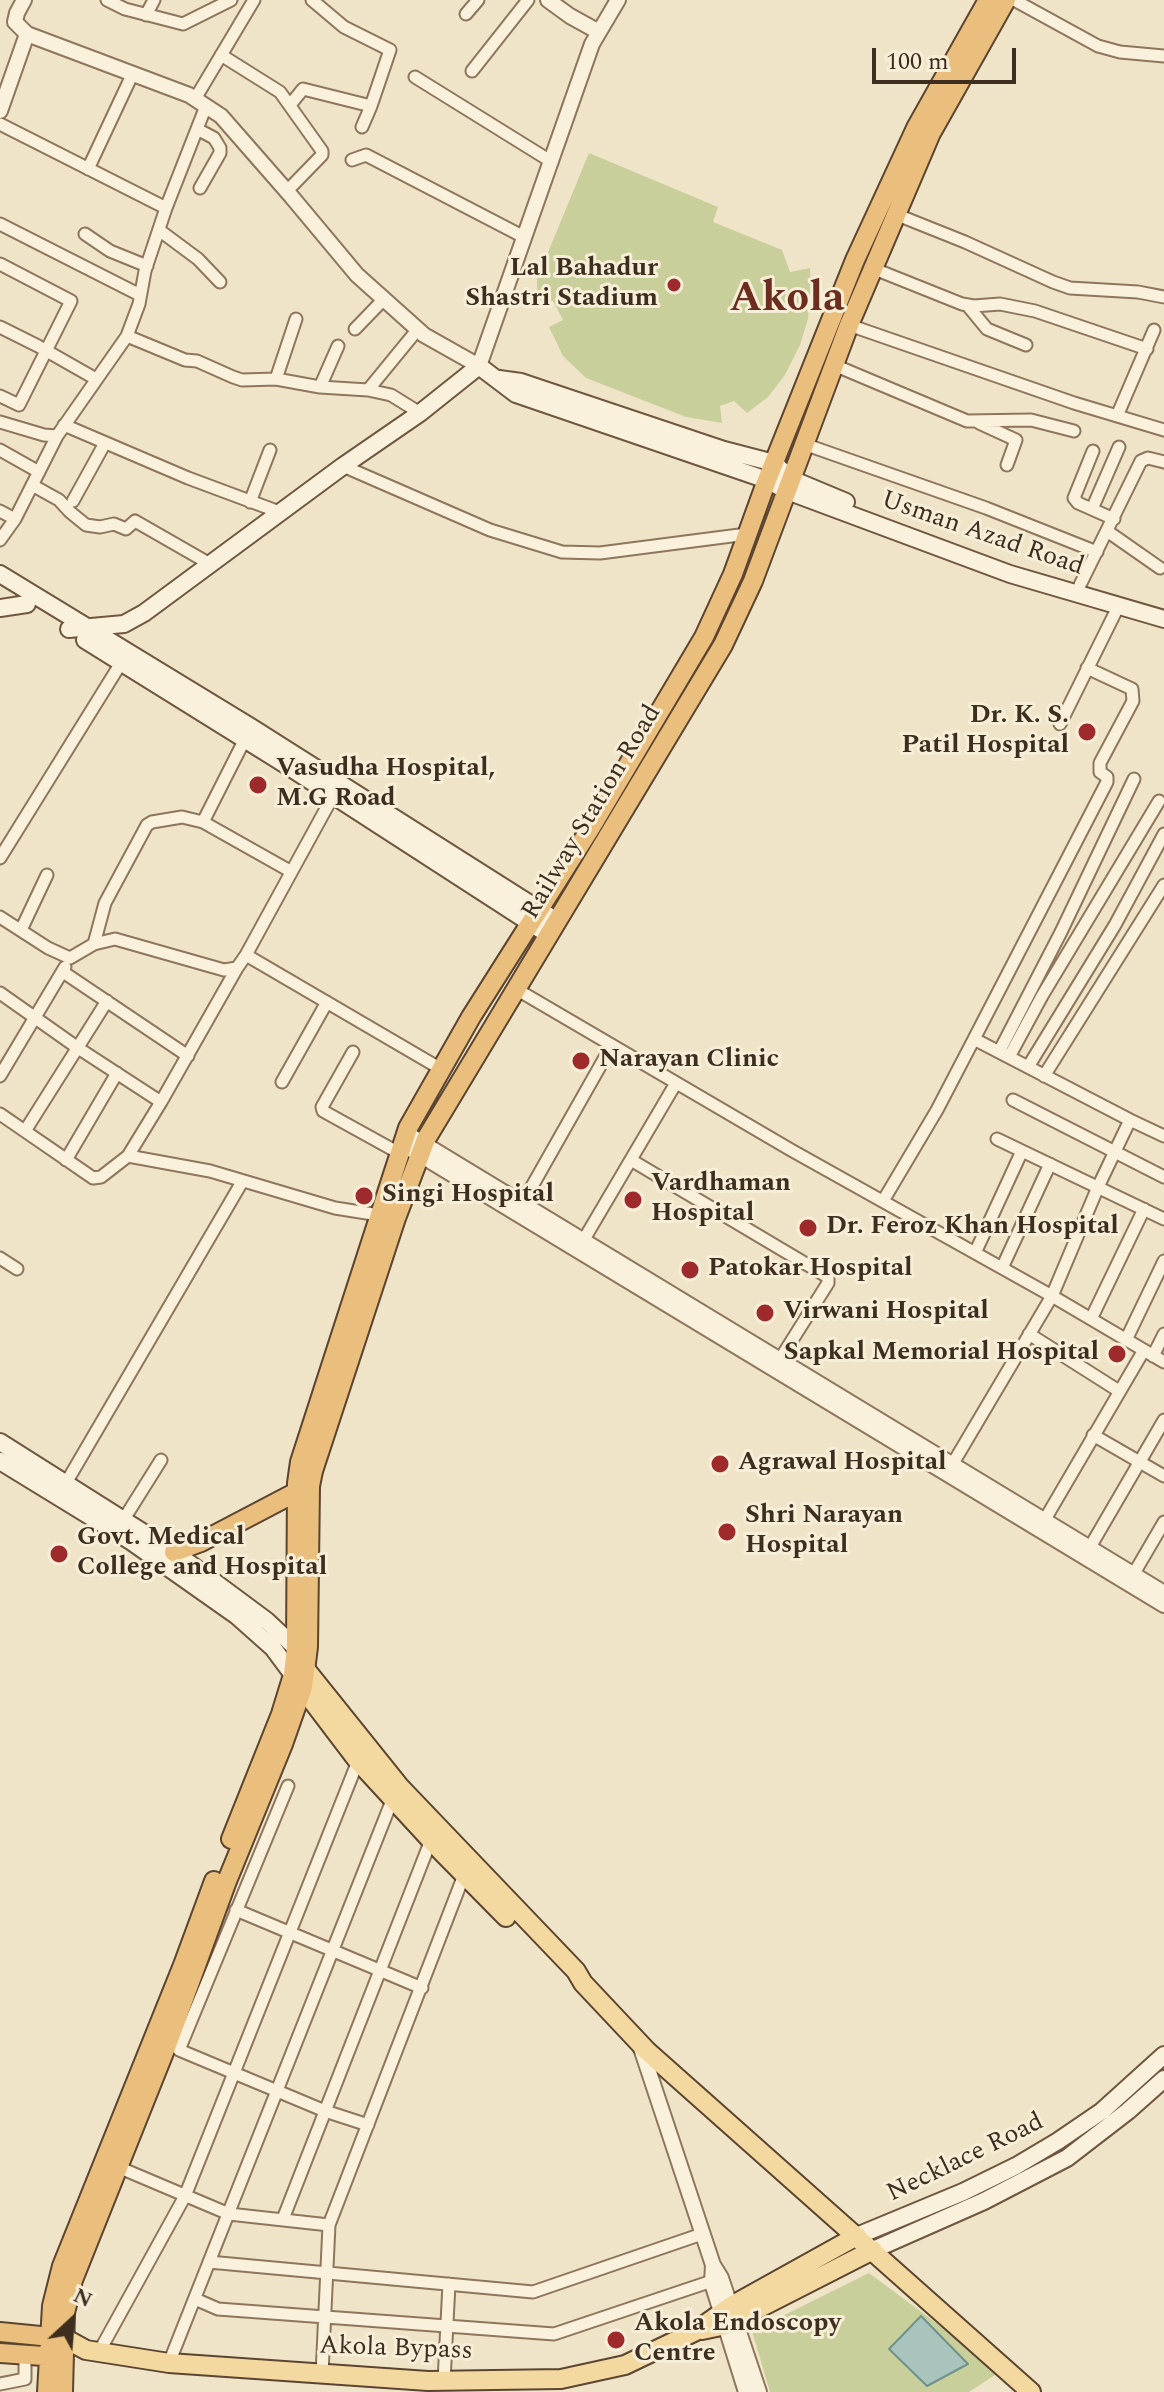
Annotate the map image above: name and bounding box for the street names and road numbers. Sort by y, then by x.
street label: Usman Azad Road [877,486,1087,584]
street label: Railway Station Road [517,700,669,926]
street label: Necklace Road [883,2108,1049,2210]
street label: Akola Bypass [319,2332,473,2368]

